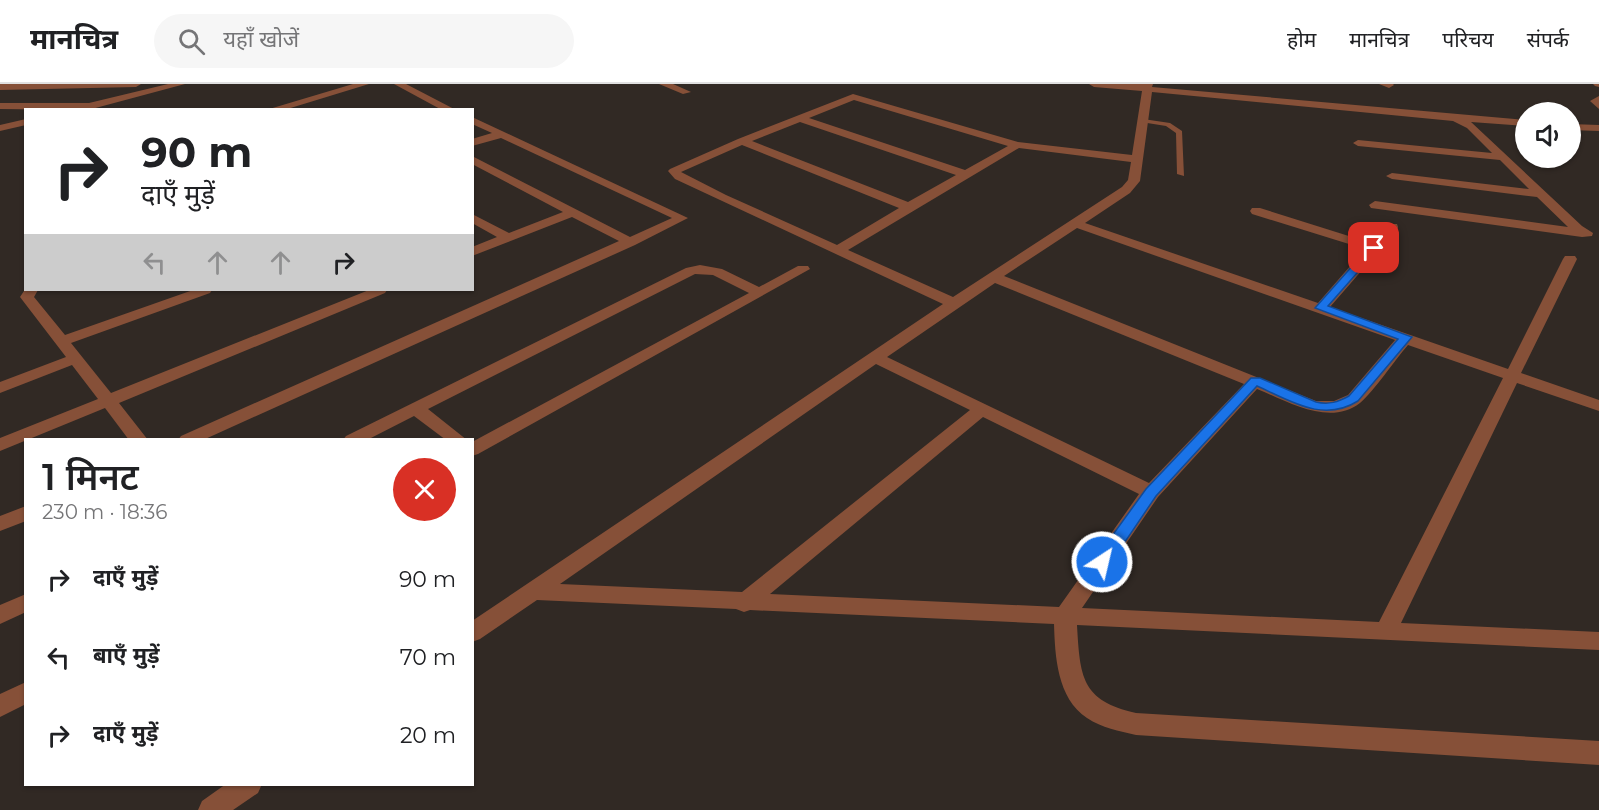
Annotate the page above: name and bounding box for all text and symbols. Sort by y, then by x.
search box [154,14,574,68]
text: मानचित्र [30,22,118,56]
icon: search [175,25,208,58]
text: यहाँ खोजें [223,26,299,53]
text: होम [1287,27,1316,52]
text: मानचित्र [1349,27,1409,52]
text: परिचय [1442,27,1494,52]
text: संपर्क [1527,27,1569,52]
map controls [1515,102,1581,168]
button: sound [1515,102,1581,168]
text: 90 m [141,126,252,178]
icon: right [42,132,120,210]
text: दाएँ मुड़ें [141,178,215,211]
pin [1348,222,1399,273]
icon: arrive [1357,231,1390,264]
icon: left [138,246,171,279]
icon: ahead [201,246,234,279]
icon: ahead [264,246,297,279]
icon: right [327,246,360,279]
text: 1 मिनट [42,455,139,499]
button: close [393,458,456,521]
text: 230 m · 18:36 [42,500,168,524]
position arrow [1070,530,1134,594]
icon: right [42,563,75,596]
text: दाएँ मुड़ें [93,564,158,591]
text: 90 m [399,566,456,593]
icon: left [42,641,75,674]
text: बाएँ मुड़ें [93,642,160,669]
text: 70 m [400,644,456,671]
icon: right [42,719,75,752]
text: दाएँ मुड़ें [93,720,158,747]
text: 20 m [400,722,456,749]

